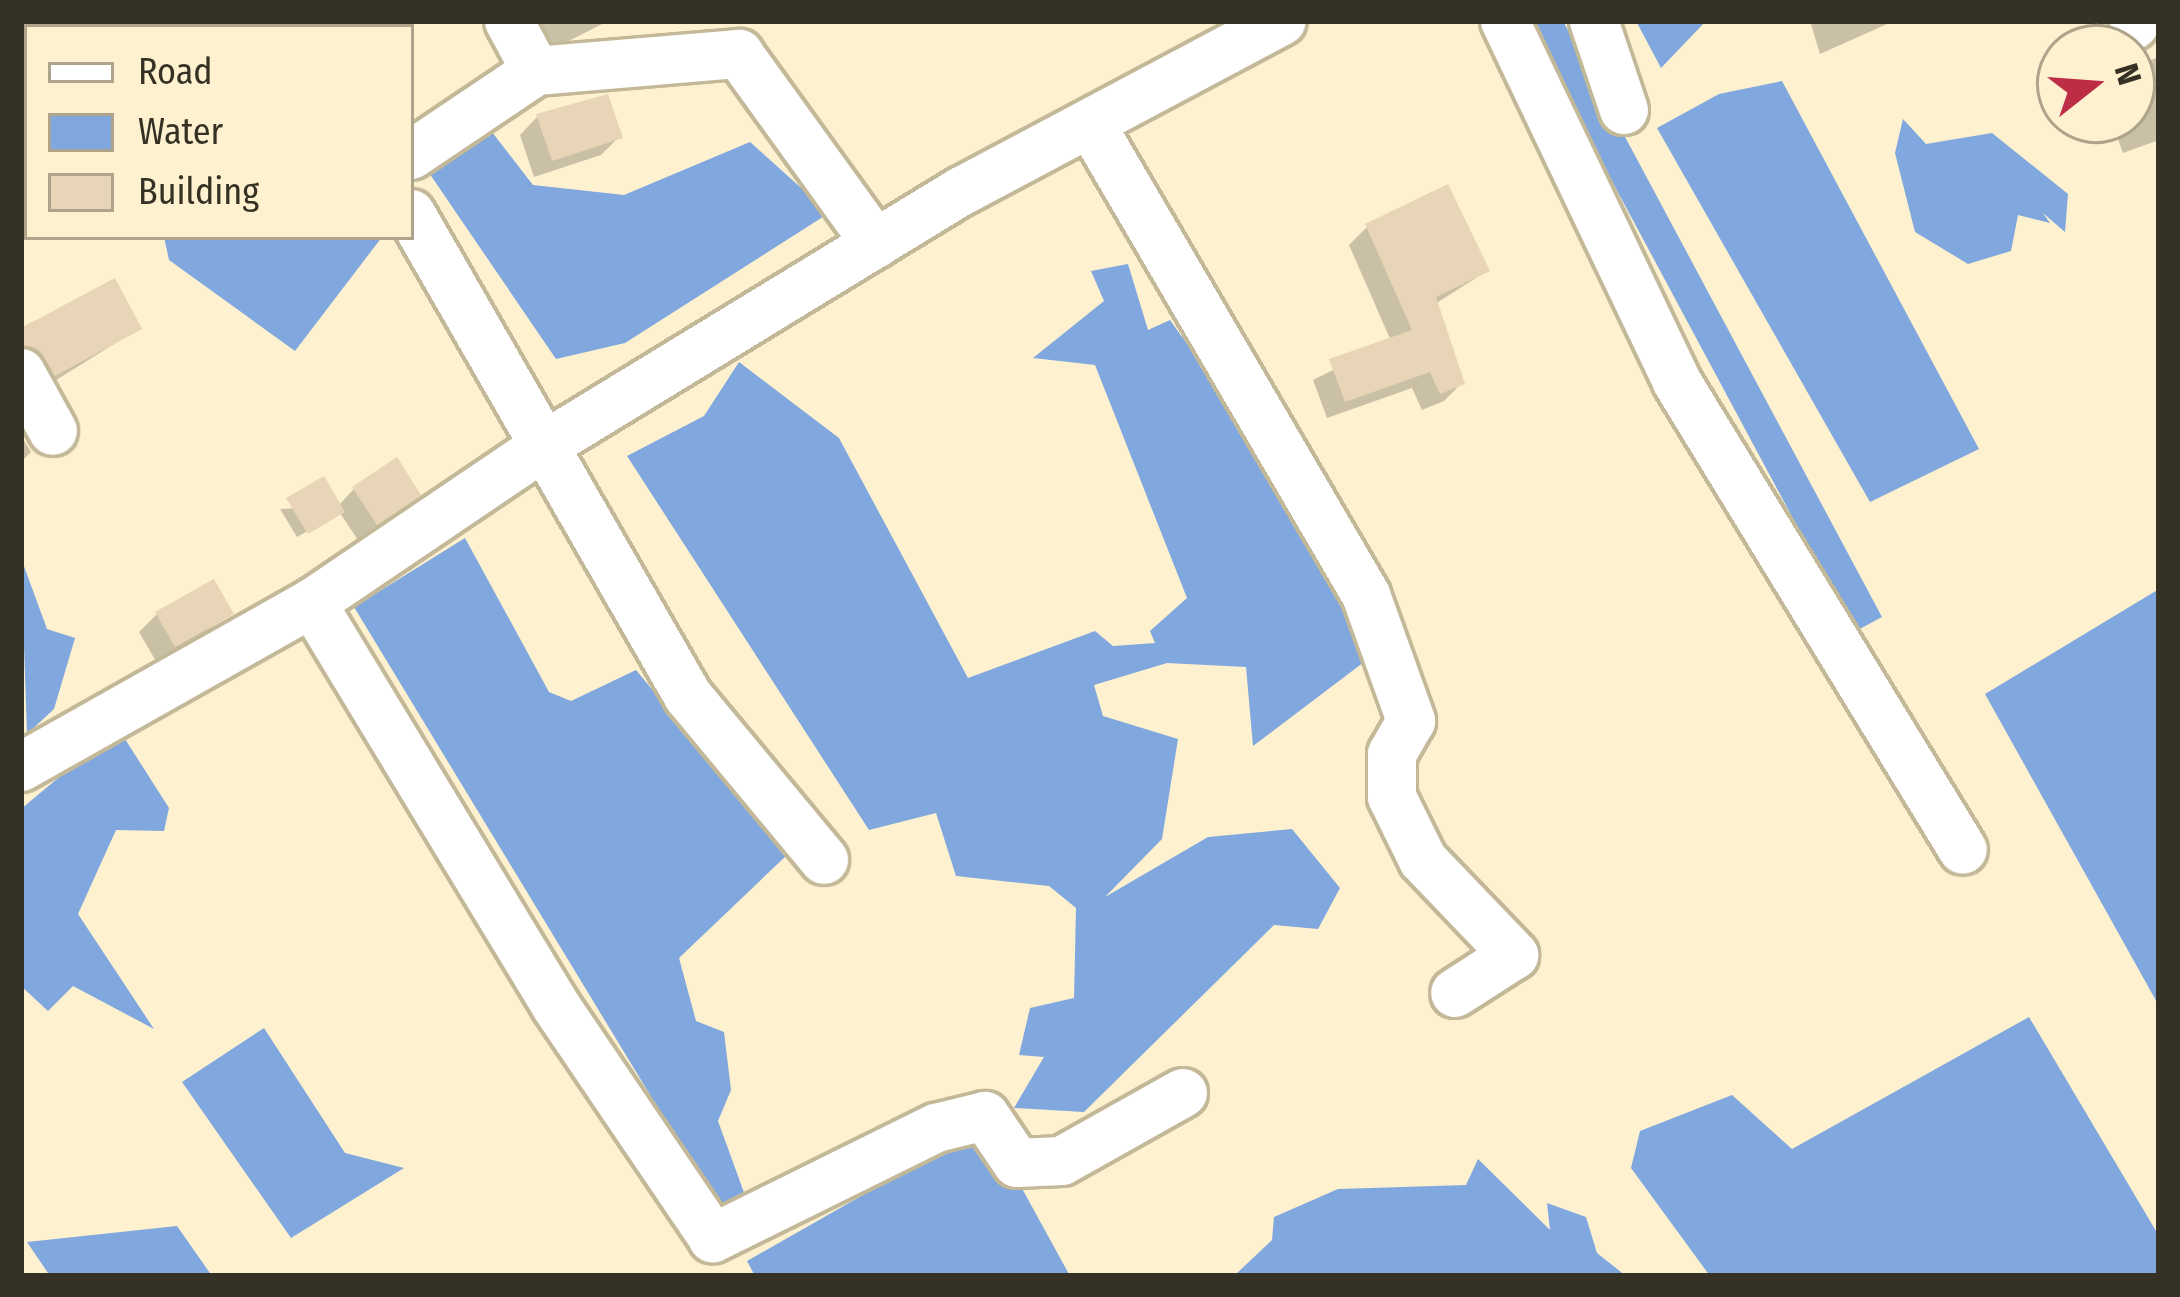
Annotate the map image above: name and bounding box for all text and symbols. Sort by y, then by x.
legend [24,24,414,240]
north arrow [2036,24,2156,144]
text: Road [138,50,213,94]
text: N [2106,59,2150,90]
text: Water [138,110,223,154]
text: Building [138,170,259,214]

